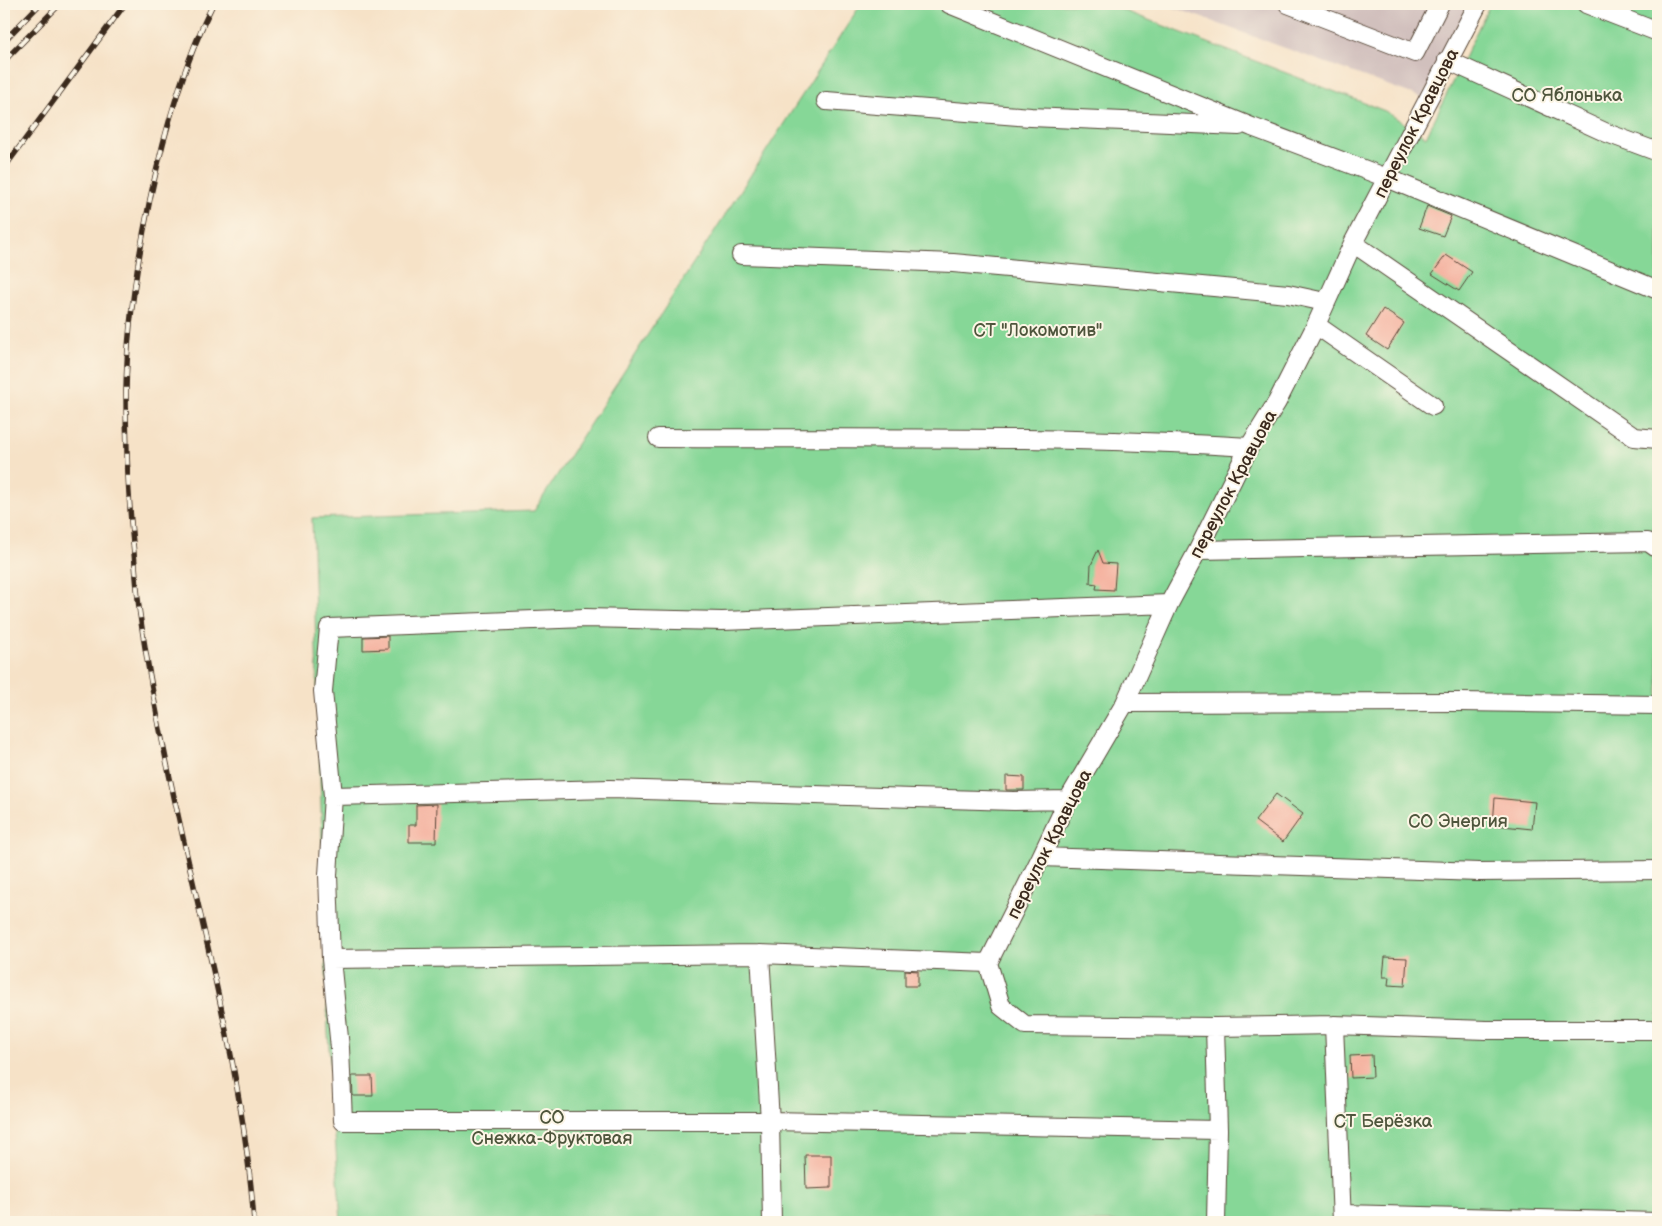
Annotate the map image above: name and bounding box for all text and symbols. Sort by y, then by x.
street label: переулок Кравцова [1370,45,1463,201]
park label: СО Яблонька [1511,85,1623,106]
park label: СТ "Локомотив" [973,320,1103,341]
street label: переулок Кравцова [1185,406,1282,562]
street label: переулок Кравцова [1003,766,1096,922]
park label: СО Энергия [1408,811,1508,832]
park label: СО Снежка-Фруктовая [472,1107,632,1149]
park label: СТ Берёзка [1334,1111,1433,1132]

